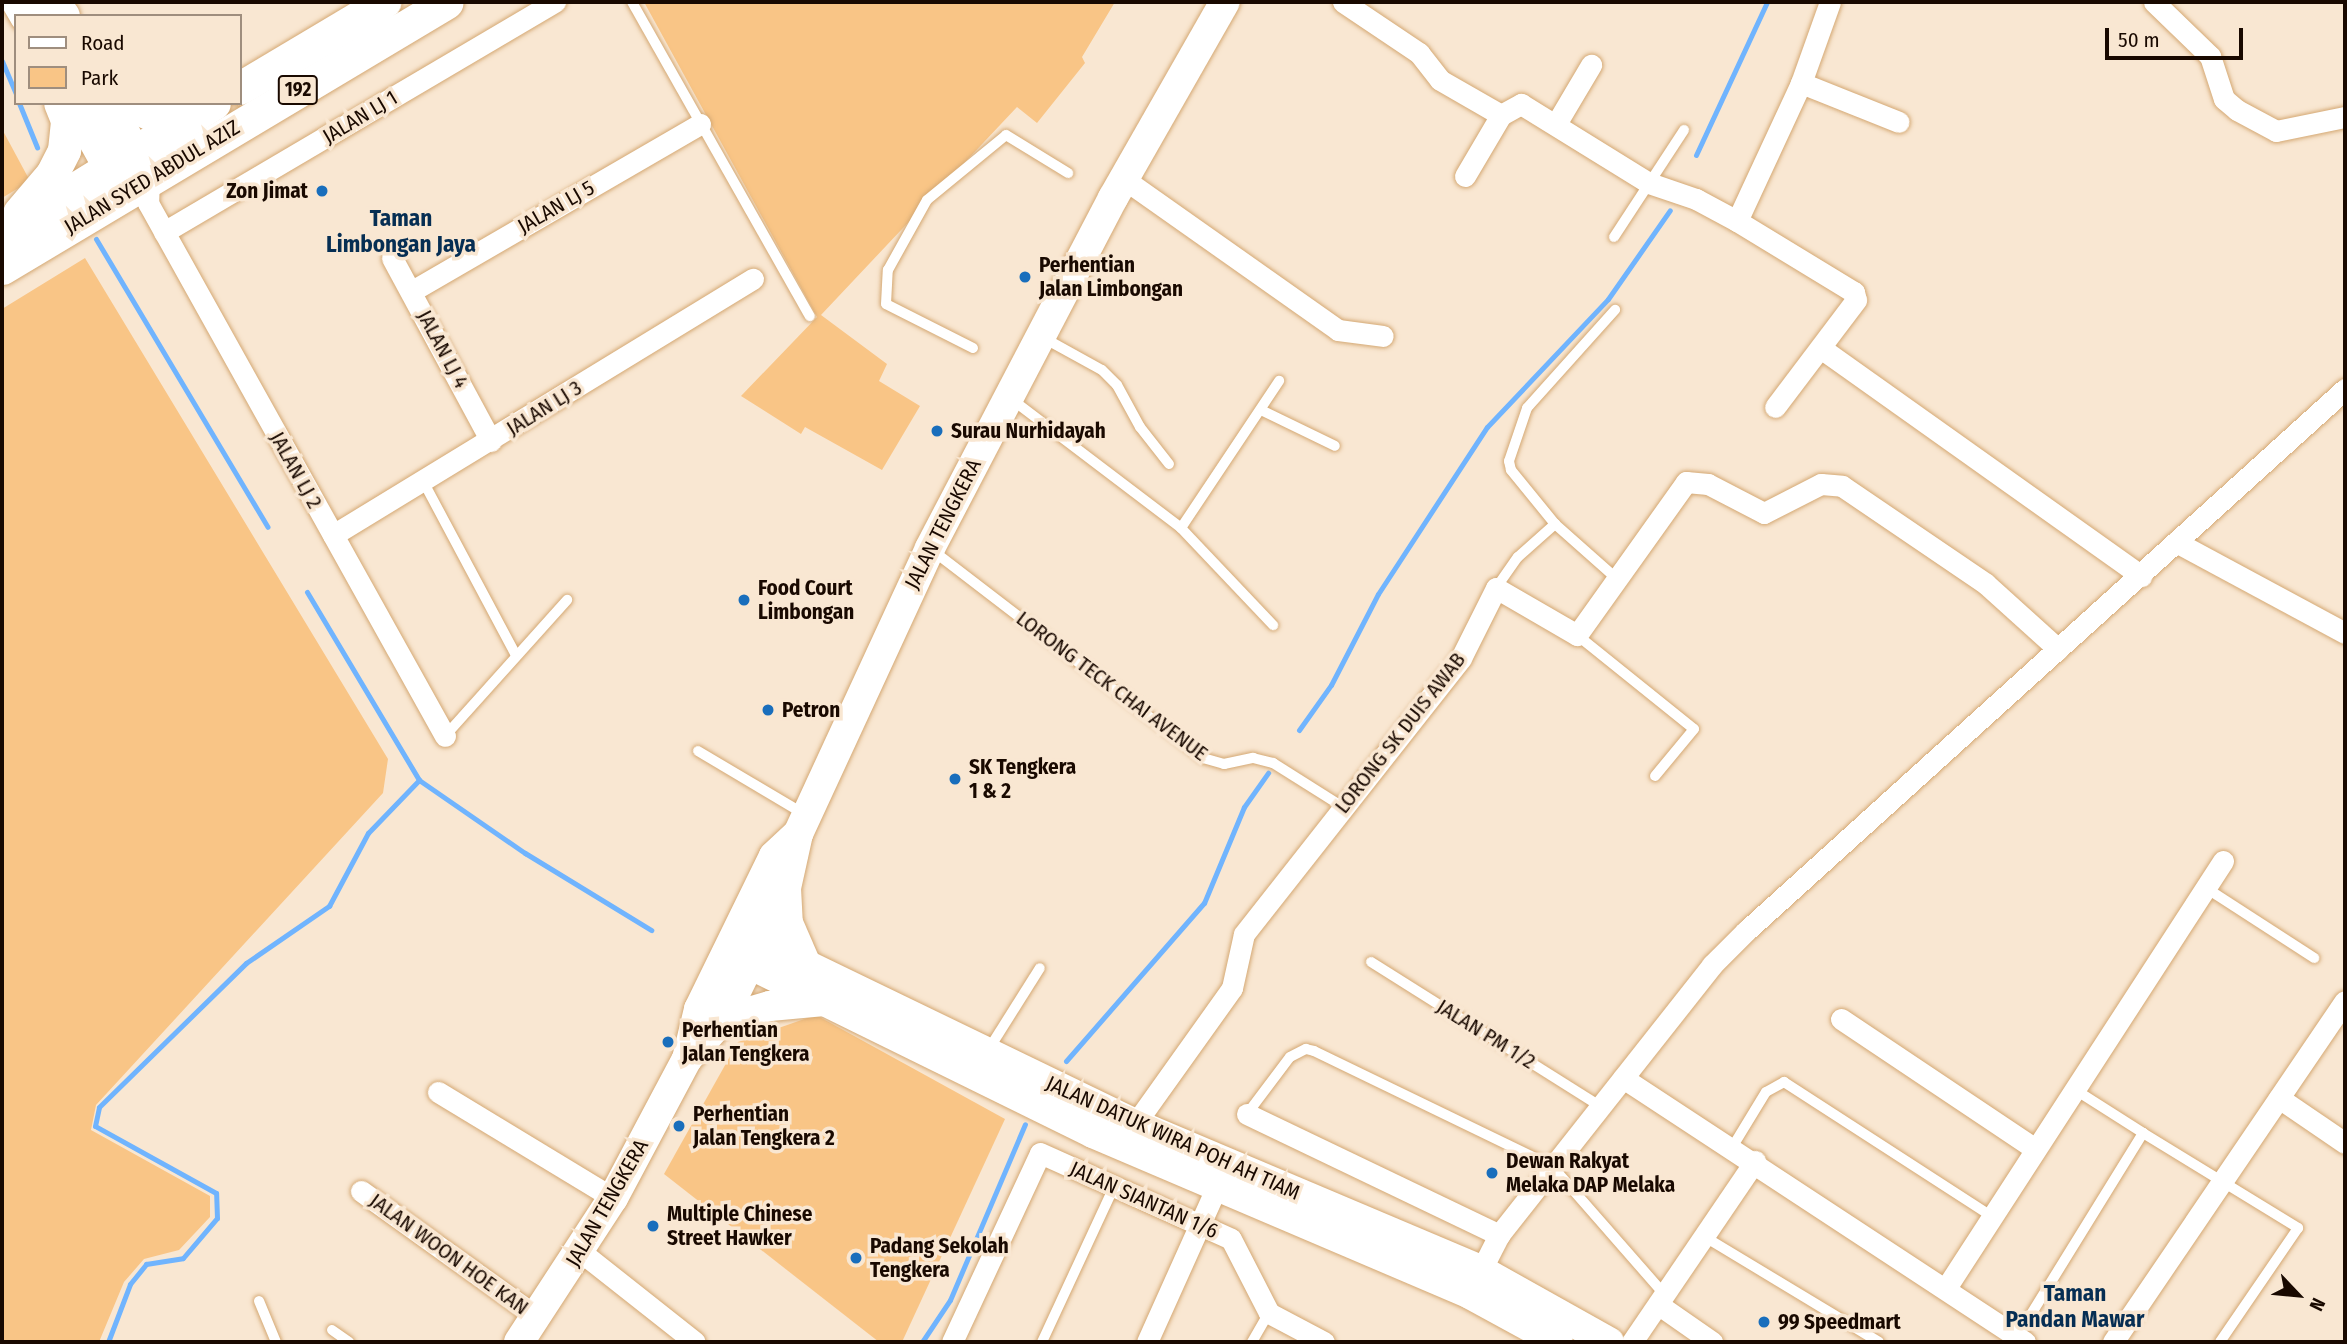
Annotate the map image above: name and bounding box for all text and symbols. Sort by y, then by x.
legend [14,14,242,105]
scale bar [2109,14,2247,58]
text: 50 m [2118,27,2160,53]
text: Road [81,30,125,56]
text: Park [81,65,118,91]
road number: 192 [277,74,319,106]
street label: JALAN LJ 1 [318,85,402,149]
street label: JALAN SYED ABDUL AZIZ [60,115,244,239]
street label: JALAN LJ 5 [513,175,599,239]
place label: Zon Jimat [226,178,308,204]
marker: Zon Jimat [314,183,330,199]
district label: Taman Limbongan Jaya [326,204,476,258]
place label: Perhentian Jalan Limbongan [1039,252,1183,302]
marker: Perhentian Jalan Limbongan [1017,269,1033,285]
street label: JALAN LJ 4 [412,306,474,392]
street label: JALAN LJ 3 [502,375,586,441]
place label: Surau Nurhidayah [951,418,1106,444]
marker: Surau Nurhidayah [929,423,945,439]
street label: JALAN LJ 2 [265,427,327,513]
street label: JALAN TENGKERA [899,455,987,593]
place label: Food Court Limbongan [758,575,854,625]
marker: Food Court Limbongan [736,592,752,608]
street label: LORONG TECK CHAI AVENUE [1011,606,1213,766]
street label: LORONG SK DUIS AWAB [1329,648,1471,818]
place label: Petron [782,697,840,723]
marker: Petron [760,702,776,718]
place label: SK Tengkera 1 & 2 [969,754,1076,804]
marker: SK Tengkera 1 & 2 [947,771,963,787]
street label: JALAN PM 1/2 [1432,994,1540,1074]
place label: Perhentian Jalan Tengkera [682,1017,810,1067]
marker: Perhentian Jalan Tengkera [660,1034,676,1050]
street label: JALAN DATUK WIRA POH AH TIAM [1042,1071,1304,1205]
place label: Perhentian Jalan Tengkera 2 [693,1101,835,1151]
marker: Perhentian Jalan Tengkera 2 [671,1118,687,1134]
street label: JALAN TENGKERA [560,1135,654,1271]
place label: Dewan Rakyat Melaka DAP Melaka [1506,1148,1675,1198]
street label: JALAN SIANTAN 1/6 [1066,1156,1222,1244]
marker: Dewan Rakyat Melaka DAP Melaka [1484,1165,1500,1181]
street label: JALAN WOON HOE KAN [365,1188,533,1320]
place label: Multiple Chinese Street Hawker [667,1201,812,1251]
marker: Multiple Chinese Street Hawker [645,1218,661,1234]
place label: Padang Sekolah Tengkera [870,1233,1009,1283]
marker: Padang Sekolah Tengkera [848,1250,864,1266]
north arrow [2263,1260,2333,1330]
district label: Taman Pandan Mawar [2006,1279,2144,1333]
text: N [2304,1294,2330,1315]
place label: 99 Speedmart [1778,1309,1901,1335]
marker: 99 Speedmart [1756,1314,1772,1330]

